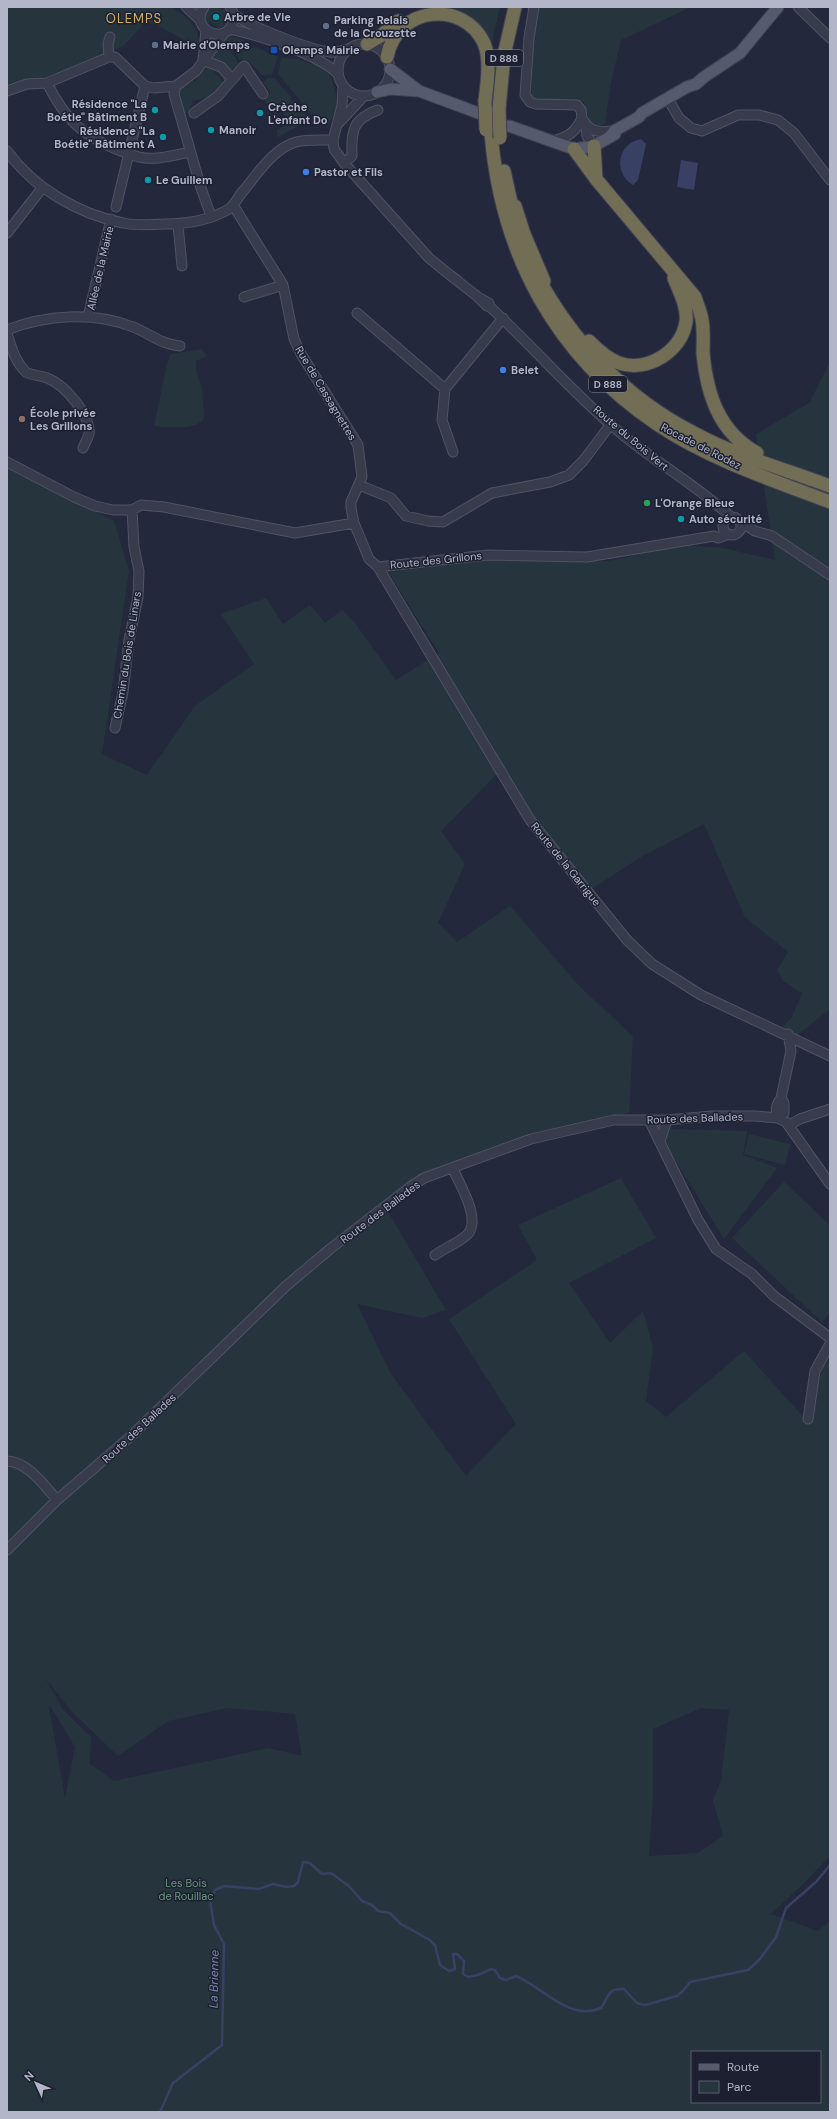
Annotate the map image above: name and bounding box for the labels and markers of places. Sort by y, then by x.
place label: Arbre de Vie [224,10,291,24]
marker: Arbre de Vie [211,12,221,22]
place label: Parking Relais de la Crouzette [334,13,417,40]
marker: Parking Relais de la Crouzette [321,21,331,31]
place label: Mairie d'Olemps [163,38,250,52]
marker: Mairie d'Olemps [150,40,160,50]
place label: Olemps Mairie [282,43,360,57]
marker: Olemps Mairie [269,45,279,55]
place label: Résidence "La Boétie" Bâtiment B [47,97,147,124]
place label: Crèche L'enfant Do [268,100,328,127]
marker: Résidence "La Boétie" Bâtiment B [150,105,160,115]
marker: Crèche L'enfant Do [255,108,265,118]
place label: Manoir [219,123,257,137]
place label: Résidence "La Boétie" Bâtiment A [54,124,155,151]
marker: Manoir [206,125,216,135]
marker: Résidence "La Boétie" Bâtiment A [158,132,168,142]
place label: Pastor et Fils [314,165,383,179]
marker: Pastor et Fils [301,167,311,177]
place label: Le Guillem [156,173,212,187]
marker: Le Guillem [143,175,153,185]
place label: Belet [511,363,539,377]
marker: Belet [498,365,508,375]
place label: École privée Les Grillons [30,406,96,433]
marker: École privée Les Grillons [17,414,27,424]
place label: L'Orange Bleue [655,496,735,510]
marker: L'Orange Bleue [642,498,652,508]
place label: Auto sécurité [689,512,762,526]
marker: Auto sécurité [676,514,686,524]

